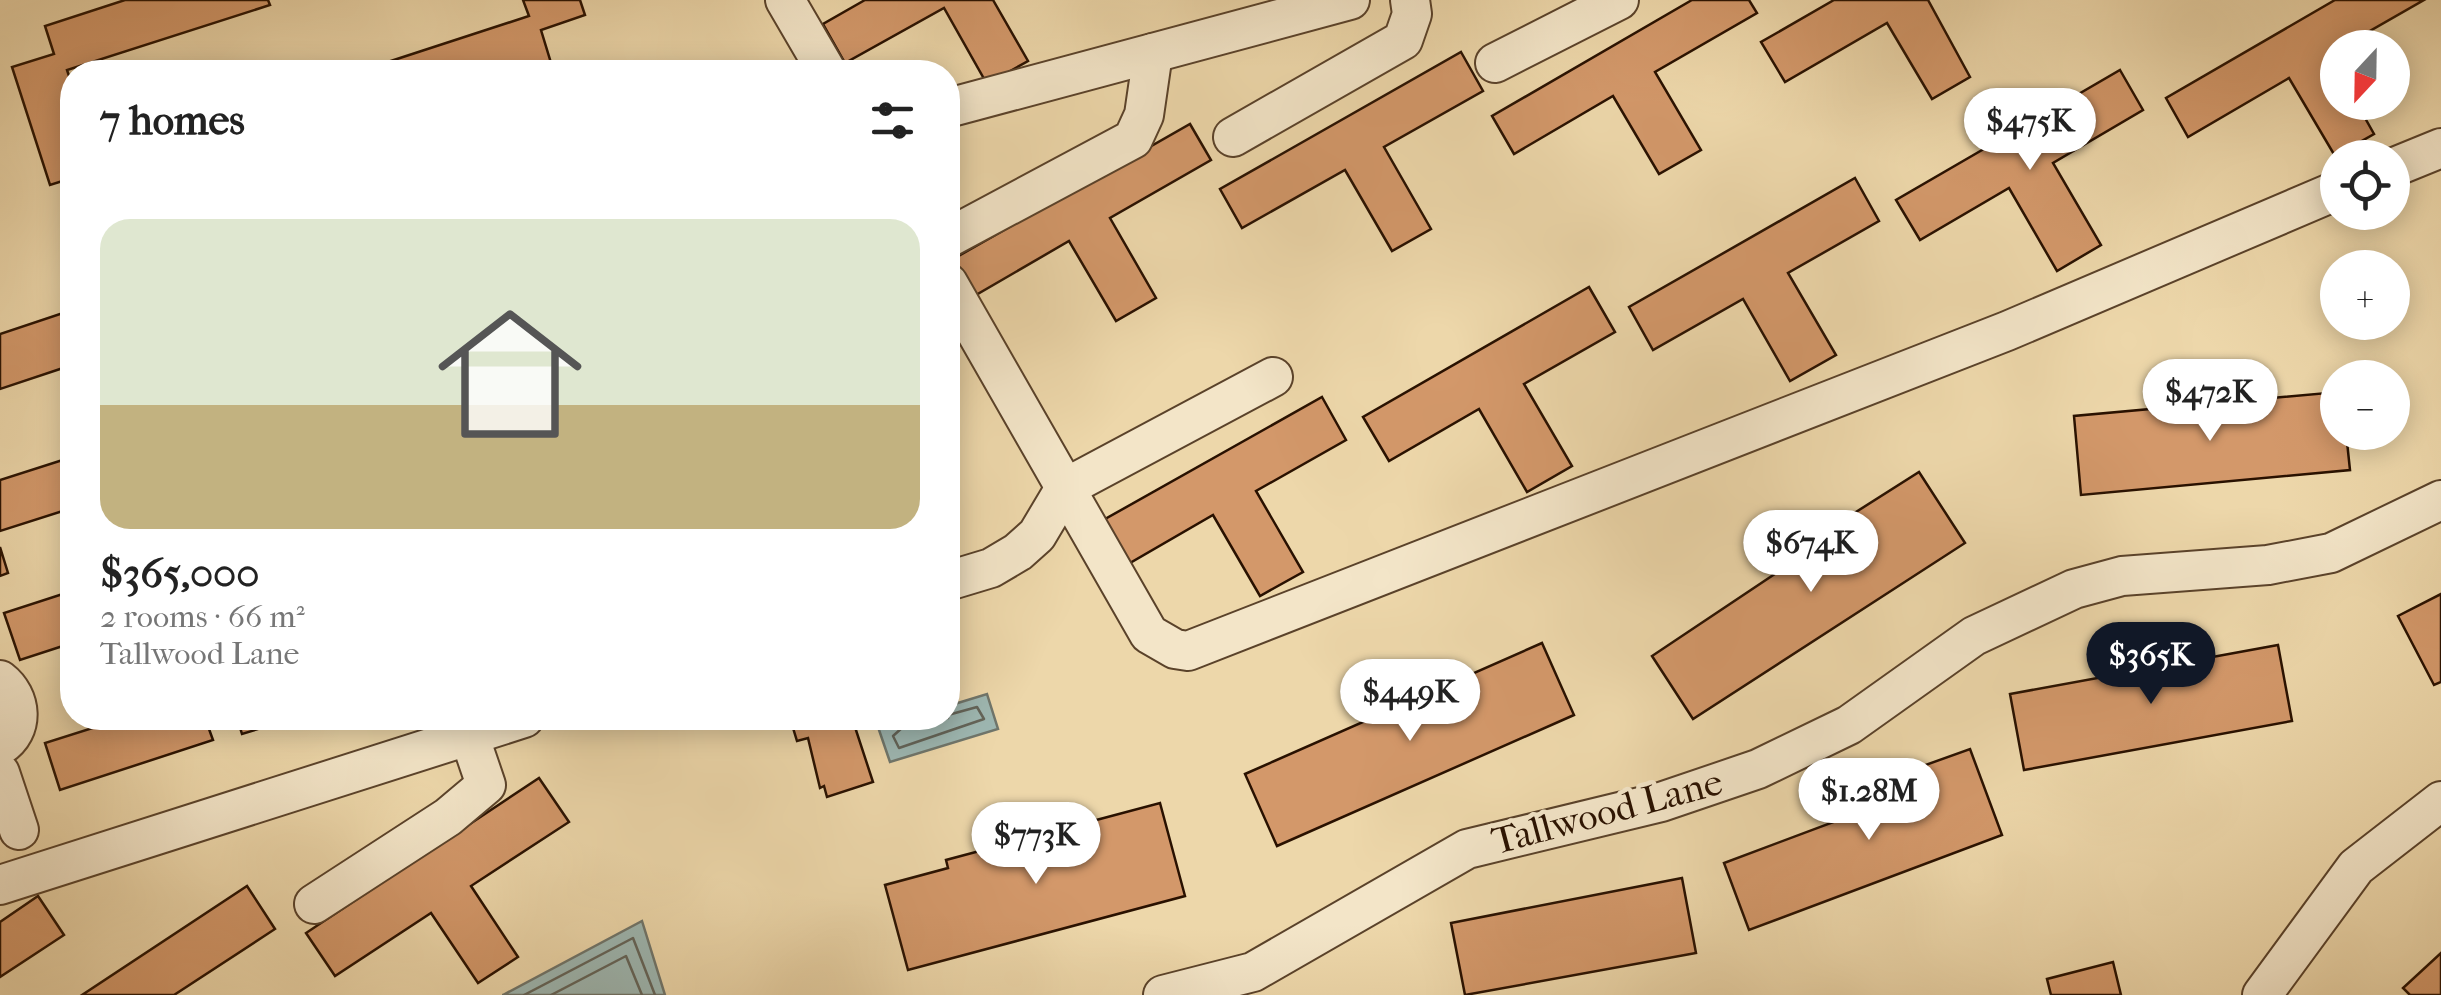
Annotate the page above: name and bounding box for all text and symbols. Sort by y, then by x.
north arrow [2320,30,2410,120]
map controls [2320,30,2410,450]
pin: $475K [1960,88,2100,173]
icon: filters [865,93,920,148]
text: 7 homes [100,96,245,145]
text: $475K [1986,102,2074,139]
button: locate [2320,140,2410,230]
button: + [2320,250,2410,340]
icon: home [420,284,600,464]
pin: $472K [2140,359,2280,444]
button: − [2320,360,2410,450]
text: $472K [2165,373,2255,410]
pin: $674K [1741,510,1881,595]
text: $674K [1765,524,1857,561]
text: $365,000 [100,549,259,598]
text: 2 rooms · 66 m² [100,598,305,635]
pin: $365K [2081,622,2221,707]
text: Tallwood Lane [100,635,299,672]
text: $365K [2108,636,2194,673]
pin: $449K [1340,659,1480,744]
text: $449K [1362,673,1458,710]
pin: $1.28M [1788,758,1950,843]
street label: Tallwood Lane [1487,759,1727,864]
text: $1.28M [1821,772,1918,809]
pin: $773K [966,802,1106,887]
text: $773K [994,816,1078,853]

